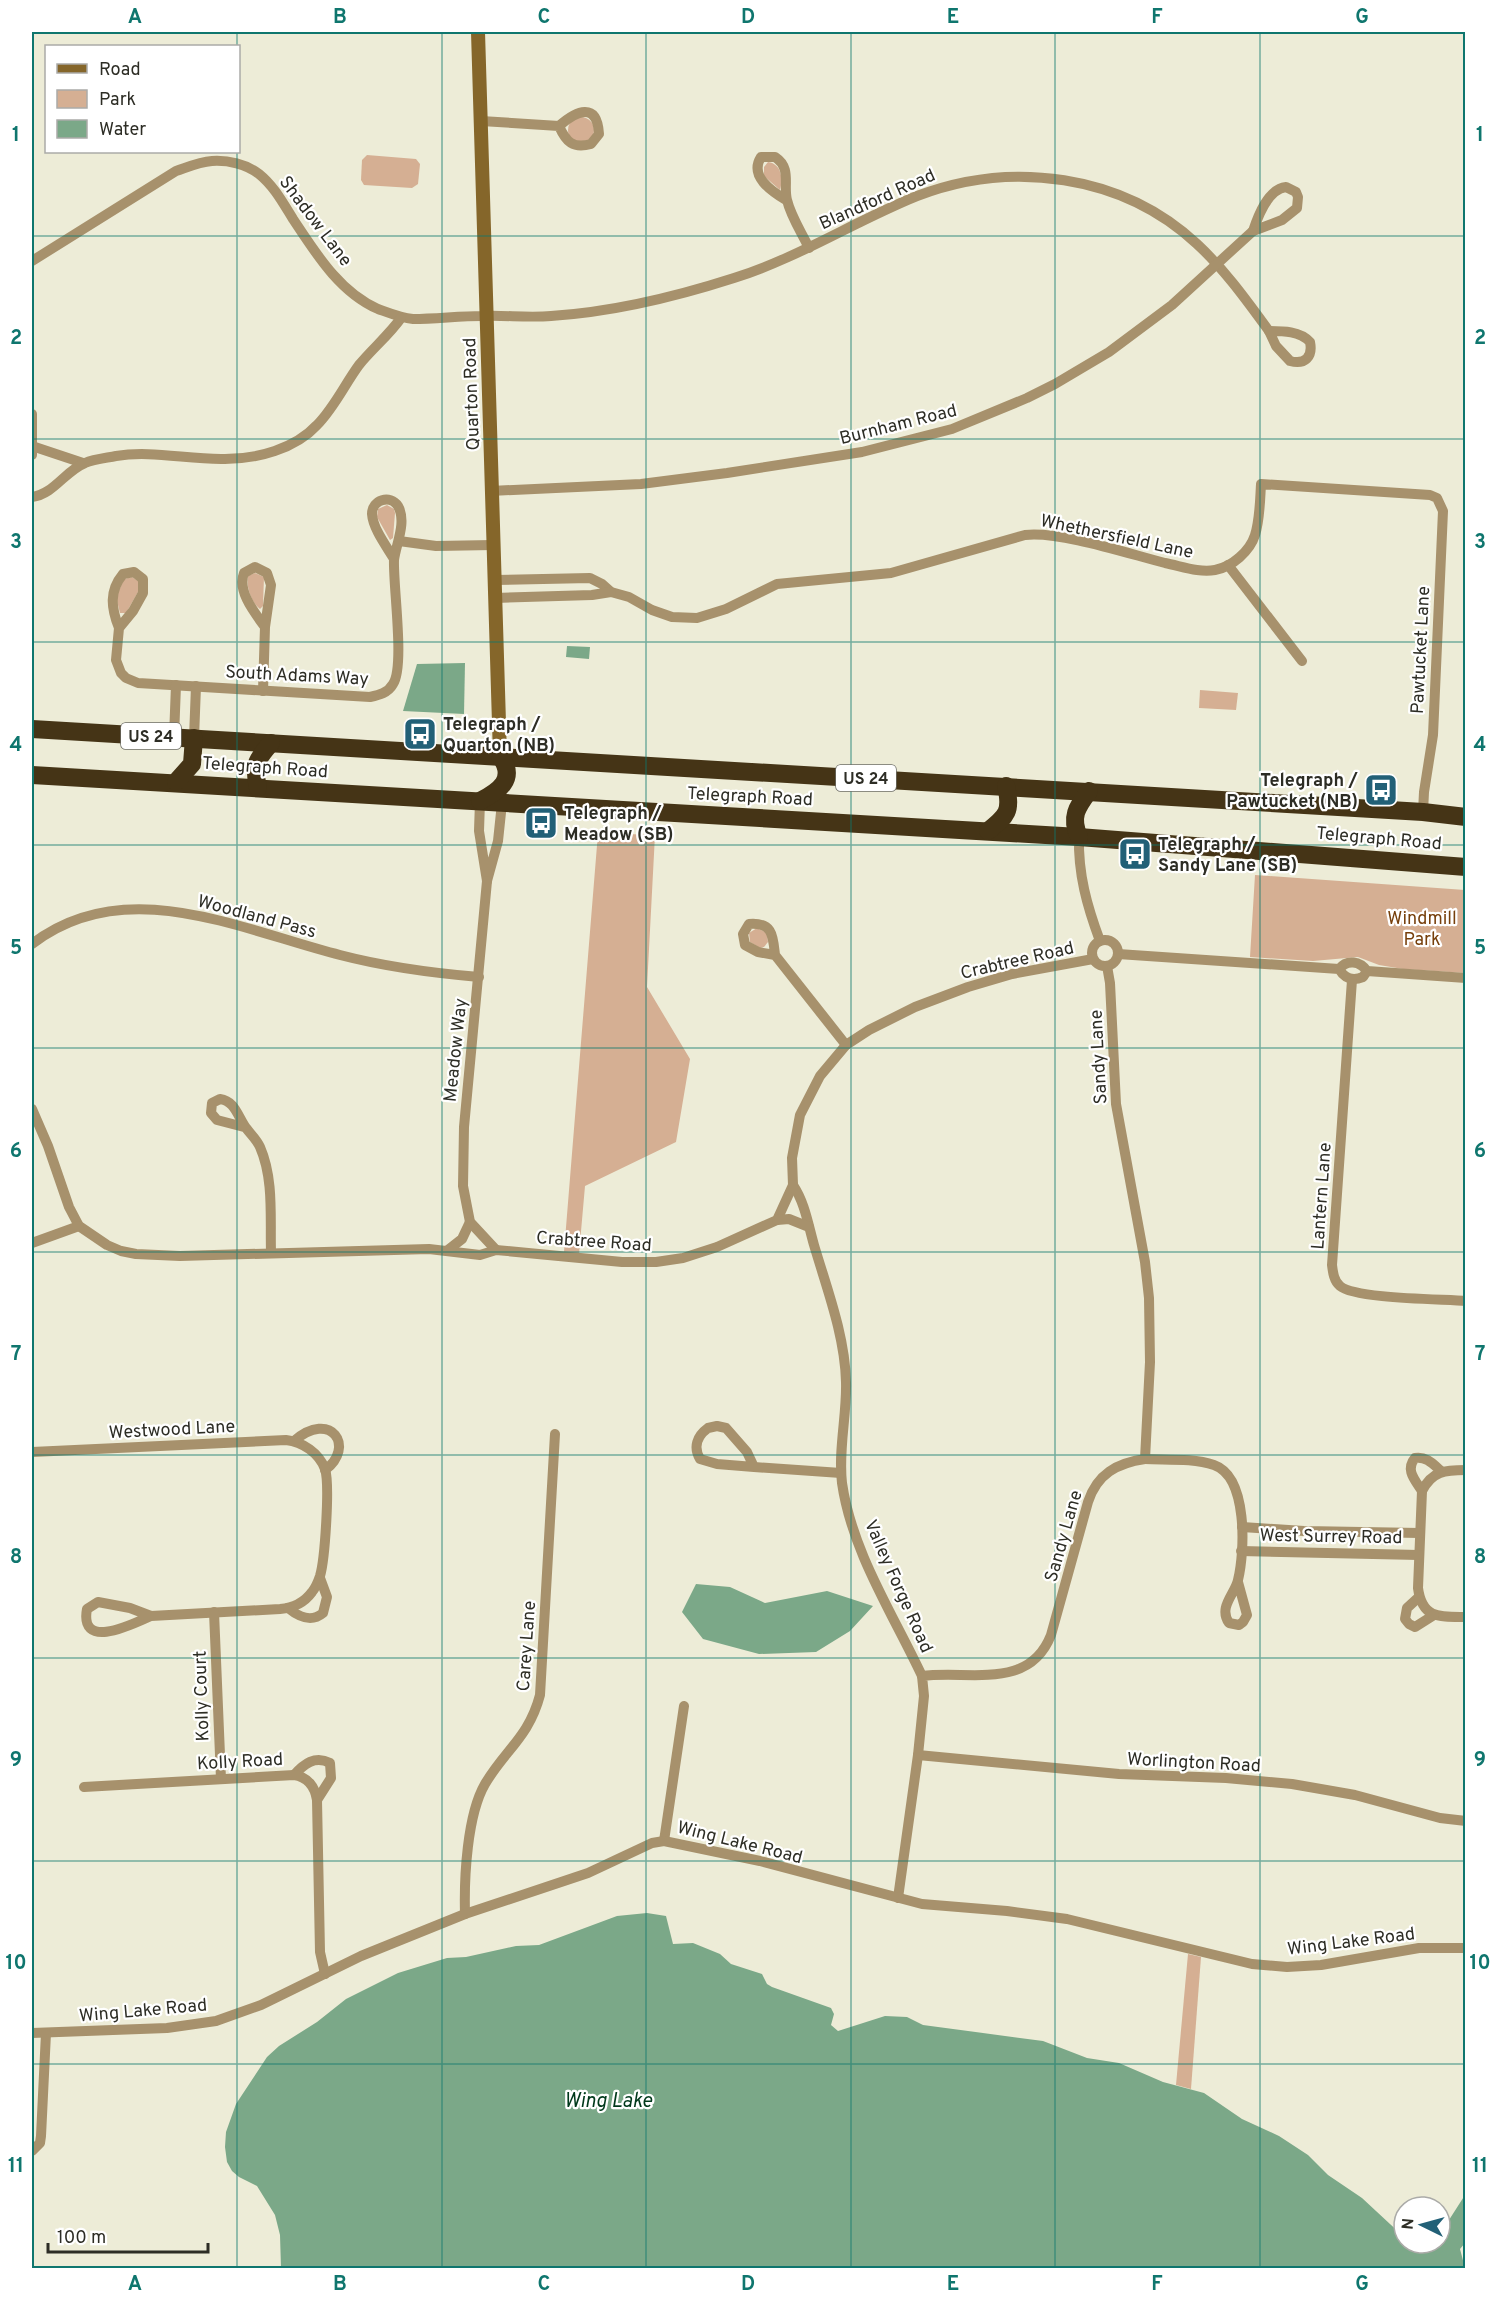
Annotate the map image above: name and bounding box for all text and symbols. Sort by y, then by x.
text: A [128,5,142,31]
text: B [333,5,347,31]
text: C [538,5,550,31]
text: D [741,5,755,31]
text: E [947,5,959,31]
text: F [1151,5,1163,31]
text: G [1355,5,1369,31]
legend [45,45,240,153]
text: Road [99,59,141,82]
text: Park [99,89,136,112]
text: Water [99,119,146,142]
text: 1 [12,123,20,149]
text: 1 [1476,123,1484,149]
street label: Blandford Road [816,164,939,236]
street label: Shadow Lane [273,172,356,272]
text: 2 [10,326,22,352]
text: 2 [1474,326,1486,352]
street label: Quarton Road [459,337,486,451]
street label: Burnham Road [837,400,959,451]
street label: Whethersfield Lane [1038,510,1195,565]
text: 3 [10,530,22,556]
text: 3 [1474,530,1486,556]
street label: Pawtucket Lane [1407,586,1436,715]
street label: South Adams Way [225,661,369,692]
place label: Telegraph / Quarton (NB) [443,714,555,758]
bus stop icon: Telegraph / Quarton (NB) [402,716,438,752]
road number: US 24 [121,723,181,749]
text: 4 [10,733,22,759]
text: 4 [1474,733,1486,759]
street label: Telegraph Road [201,753,329,784]
road number: US 24 [836,765,896,791]
place label: Telegraph / Pawtucket (NB) [1226,770,1359,814]
bus stop icon: Telegraph / Pawtucket (NB) [1363,772,1399,808]
street label: Telegraph Road [686,783,813,812]
place label: Telegraph / Meadow (SB) [564,803,673,847]
bus stop icon: Telegraph / Meadow (SB) [523,805,559,841]
street label: Telegraph Road [1315,823,1443,856]
place label: Telegraph / Sandy Lane (SB) [1158,834,1297,878]
bus stop icon: Telegraph / Sandy Lane (SB) [1117,836,1153,872]
street label: Woodland Pass [195,891,319,944]
park label: Windmill Park [1387,908,1457,952]
text: 5 [10,936,22,962]
text: 5 [1474,936,1486,962]
street label: Crabtree Road [958,937,1076,986]
street label: Meadow Way [440,997,473,1103]
street label: Sandy Lane [1086,1009,1113,1105]
text: 6 [10,1139,22,1165]
text: 6 [1474,1139,1486,1165]
street label: Lantern Lane [1307,1142,1338,1250]
street label: Crabtree Road [535,1227,653,1258]
text: 7 [11,1342,21,1368]
text: 7 [1475,1342,1485,1368]
street label: Westwood Lane [108,1416,236,1445]
street label: Sandy Lane [1040,1488,1089,1585]
street label: Valley Forge Road [858,1516,937,1657]
street label: West Surrey Road [1259,1525,1403,1550]
text: 8 [10,1545,22,1571]
text: 8 [1474,1545,1486,1571]
street label: Carey Lane [513,1600,542,1692]
street label: Kolly Court [189,1650,216,1742]
text: 9 [10,1748,22,1774]
text: 9 [1474,1748,1486,1774]
street label: Kolly Road [196,1749,284,1776]
street label: Worlington Road [1126,1749,1261,1778]
street label: Wing Lake Road [674,1817,805,1870]
street label: Wing Lake Road [1286,1923,1416,1962]
text: 10 [5,1951,27,1977]
text: 10 [1469,1951,1491,1977]
street label: Wing Lake Road [78,1994,208,2029]
water label: Wing Lake [564,2089,653,2115]
text: 11 [8,2154,24,2180]
text: 11 [1472,2154,1488,2180]
north arrow [1392,2195,1452,2255]
scale bar [48,2216,208,2254]
text: N [1399,2217,1420,2230]
text: 100 m [57,2227,106,2250]
text: A [128,2272,142,2298]
text: B [333,2272,347,2298]
text: C [538,2272,550,2298]
text: D [741,2272,755,2298]
text: E [947,2272,959,2298]
text: F [1151,2272,1163,2298]
text: G [1355,2272,1369,2298]

